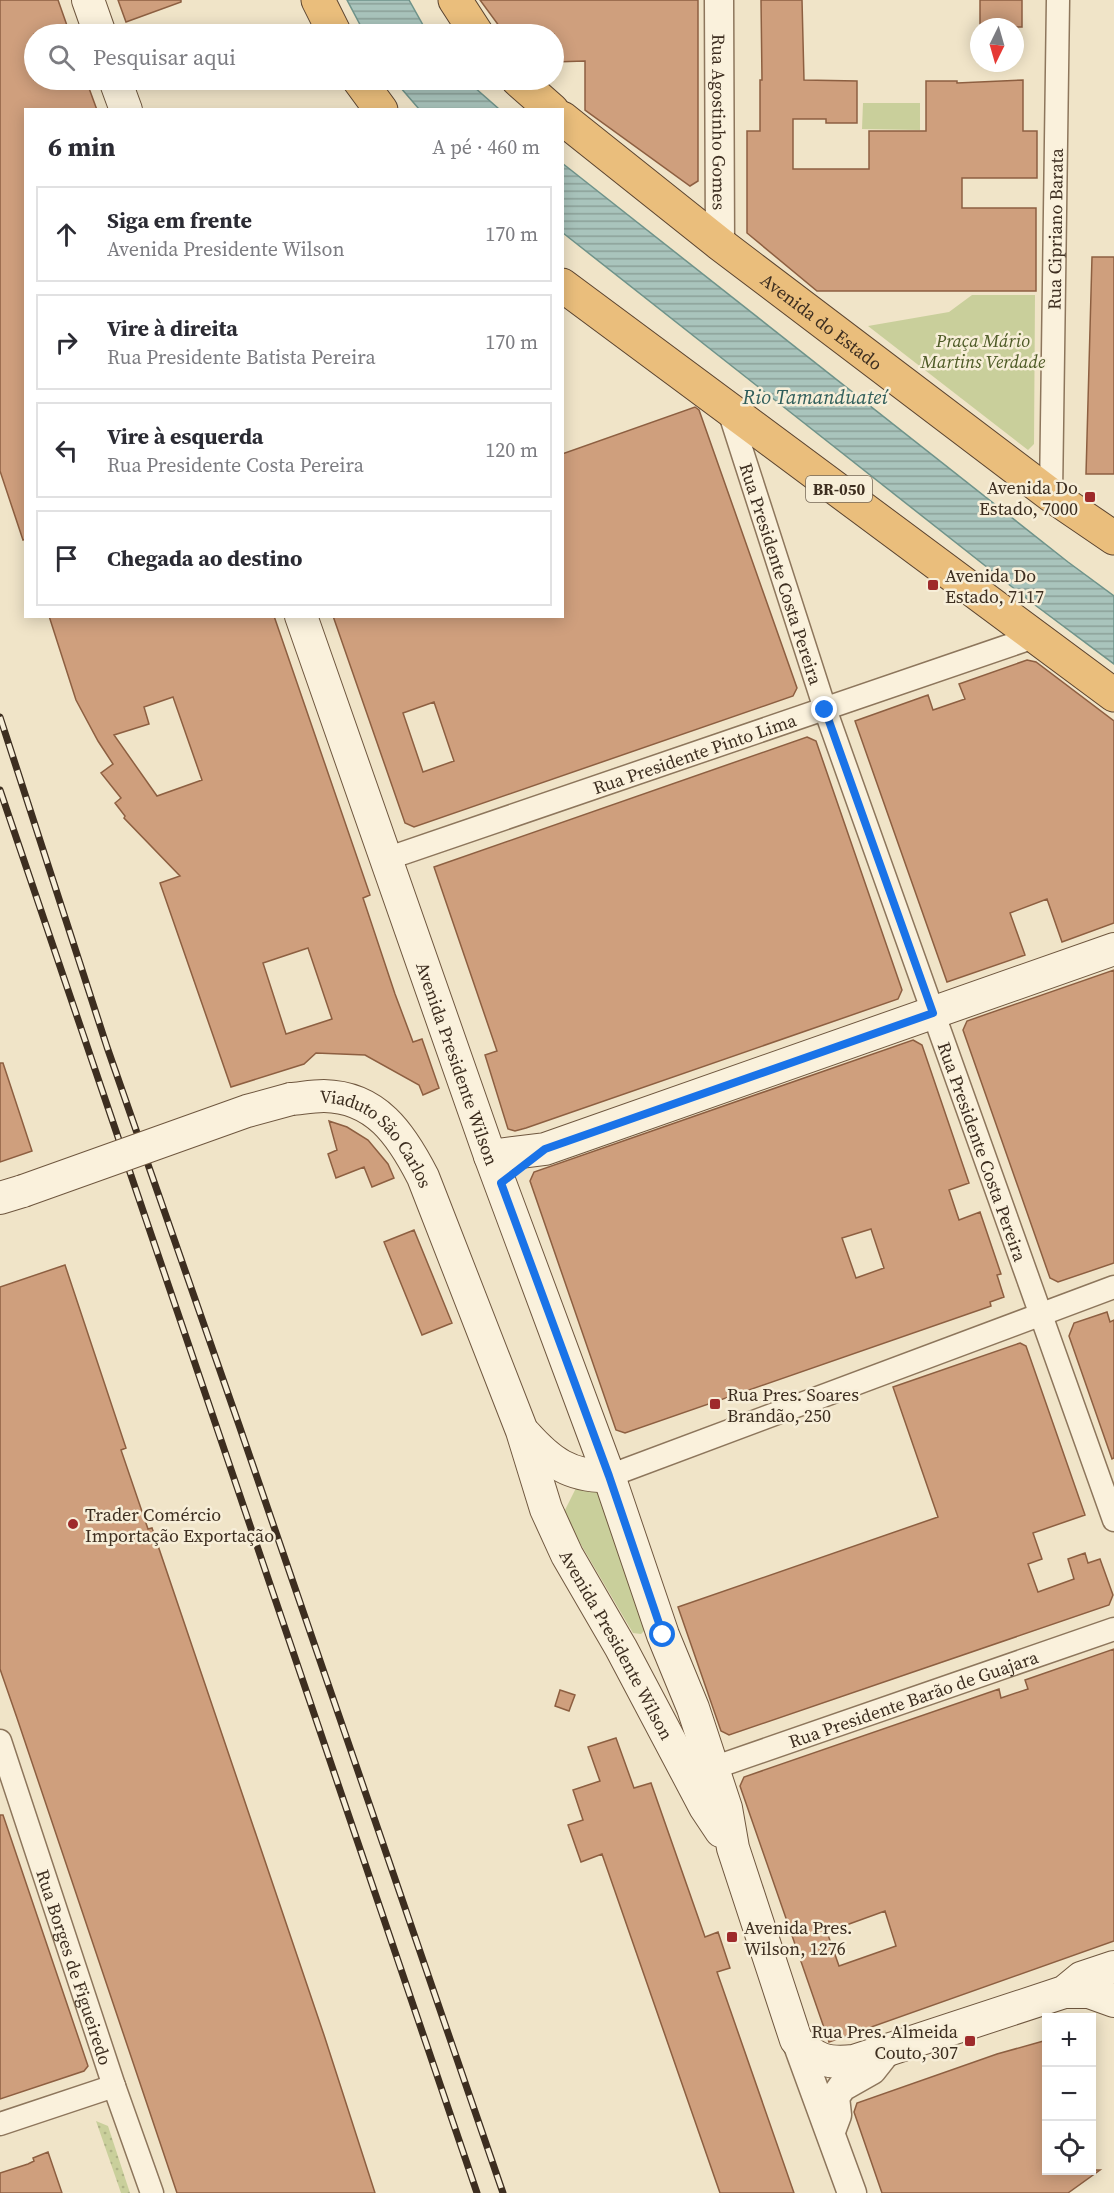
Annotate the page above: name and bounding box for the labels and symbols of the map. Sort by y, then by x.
north arrow [970,18,1024,72]
street label: Rua Agostinho Gomes [707,34,732,211]
street label: Rua Cipriano Barata [1041,147,1068,310]
street label: Avenida do Estado [756,267,888,376]
park label: Praça Mário Martins Verdade [920,328,1046,374]
water label: Rio Tamanduateí [741,383,889,411]
street label: Rua Presidente Costa Pereira [734,460,829,688]
place label: Avenida Do Estado, 7000 [979,475,1078,521]
road number: BR-050 [806,476,872,502]
marker: Avenida Do Estado, 7000 [1083,490,1097,504]
place label: Avenida Do Estado, 7117 [945,563,1044,609]
marker: Avenida Do Estado, 7117 [926,578,940,592]
route end [811,696,837,722]
street label: Rua Presidente Pinto Lima [589,707,800,800]
street label: Avenida Presidente Wilson [410,958,505,1169]
street label: Rua Presidente Costa Pereira [932,1038,1034,1265]
street label: Viaduto São Carlos [319,1083,438,1191]
place label: Rua Pres. Soares Brandão, 250 [727,1382,859,1428]
marker: Rua Pres. Soares Brandão, 250 [708,1397,722,1411]
place label: Trader Comércio Importação Exportação [85,1502,274,1548]
marker: Trader Comércio Importação Exportação [66,1517,80,1531]
street label: Avenida Presidente Wilson [554,1545,680,1744]
route start [649,1621,675,1647]
street label: Rua Presidente Barão de Guajara [785,1644,1042,1753]
street label: Rua Borges de Figueiredo [31,1866,119,2068]
place label: Avenida Pres. Wilson, 1276 [744,1915,852,1961]
marker: Avenida Pres. Wilson, 1276 [725,1930,739,1944]
place label: Rua Pres. Almeida Couto, 307 [811,2019,959,2065]
marker: Rua Pres. Almeida Couto, 307 [963,2034,977,2048]

